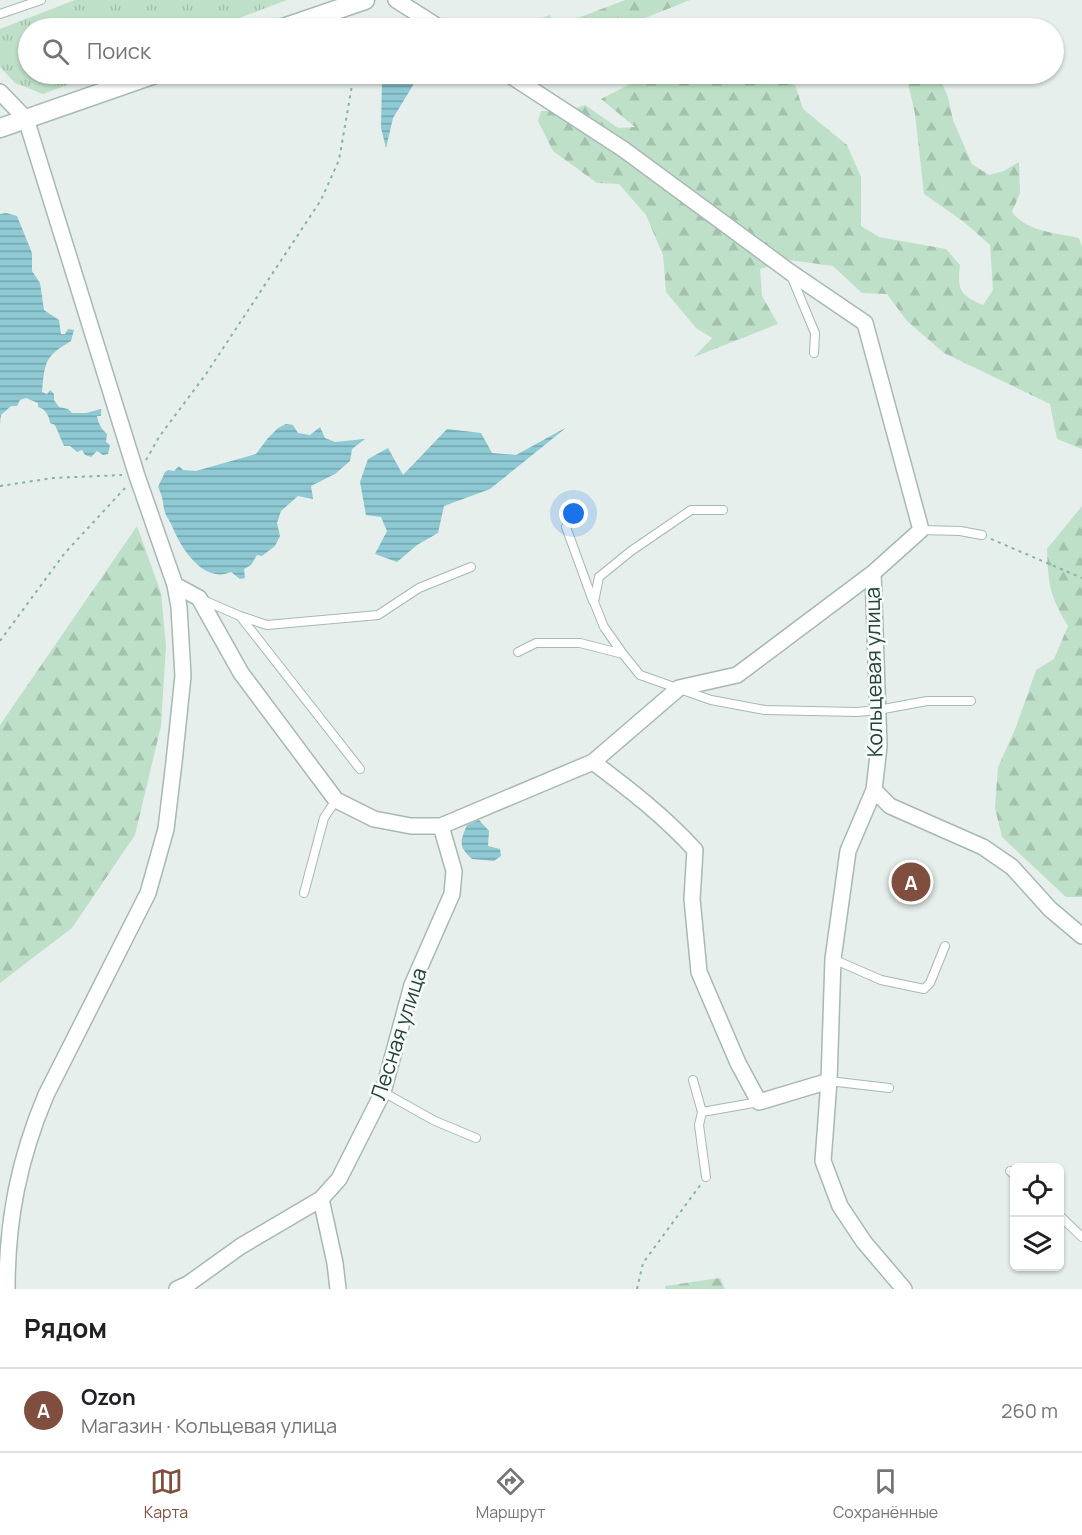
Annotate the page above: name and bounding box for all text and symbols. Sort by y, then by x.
search box [18,18,1064,84]
icon: search [39,35,72,68]
text: Поиск [87,36,151,66]
your location [559,499,588,528]
street label: Кольцевая улица [858,587,888,757]
pin: A [892,860,930,904]
street label: Лесная улица [363,964,433,1104]
map controls [1010,1163,1064,1271]
button: locate [1010,1163,1064,1217]
button: layers [1010,1217,1064,1271]
text: Рядом [24,1310,107,1346]
text: Ozon [81,1382,136,1412]
text: A [37,1397,50,1424]
text: 260 m [1001,1397,1058,1424]
text: Магазин · Кольцевая улица [81,1412,337,1439]
tab: Карта [144,1465,188,1523]
tab: Маршрут [476,1465,545,1523]
tab: Сохранённые [833,1465,938,1523]

